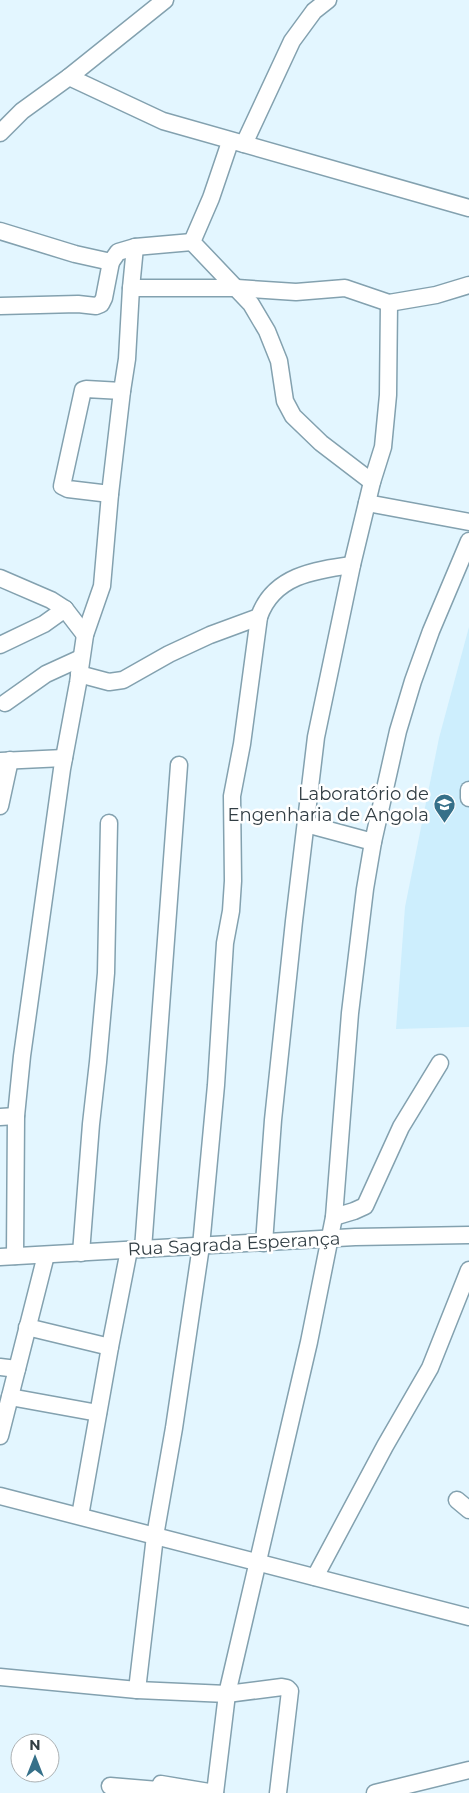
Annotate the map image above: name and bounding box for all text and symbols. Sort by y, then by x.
place label: Laboratório de Engenharia de Angola [227,783,429,826]
school or university icon: Laboratório de Engenharia de Angola [433,792,457,823]
street label: Rua Sagrada Esperança [127,1227,341,1261]
north arrow [10,1733,60,1783]
text: N [29,1736,41,1754]

